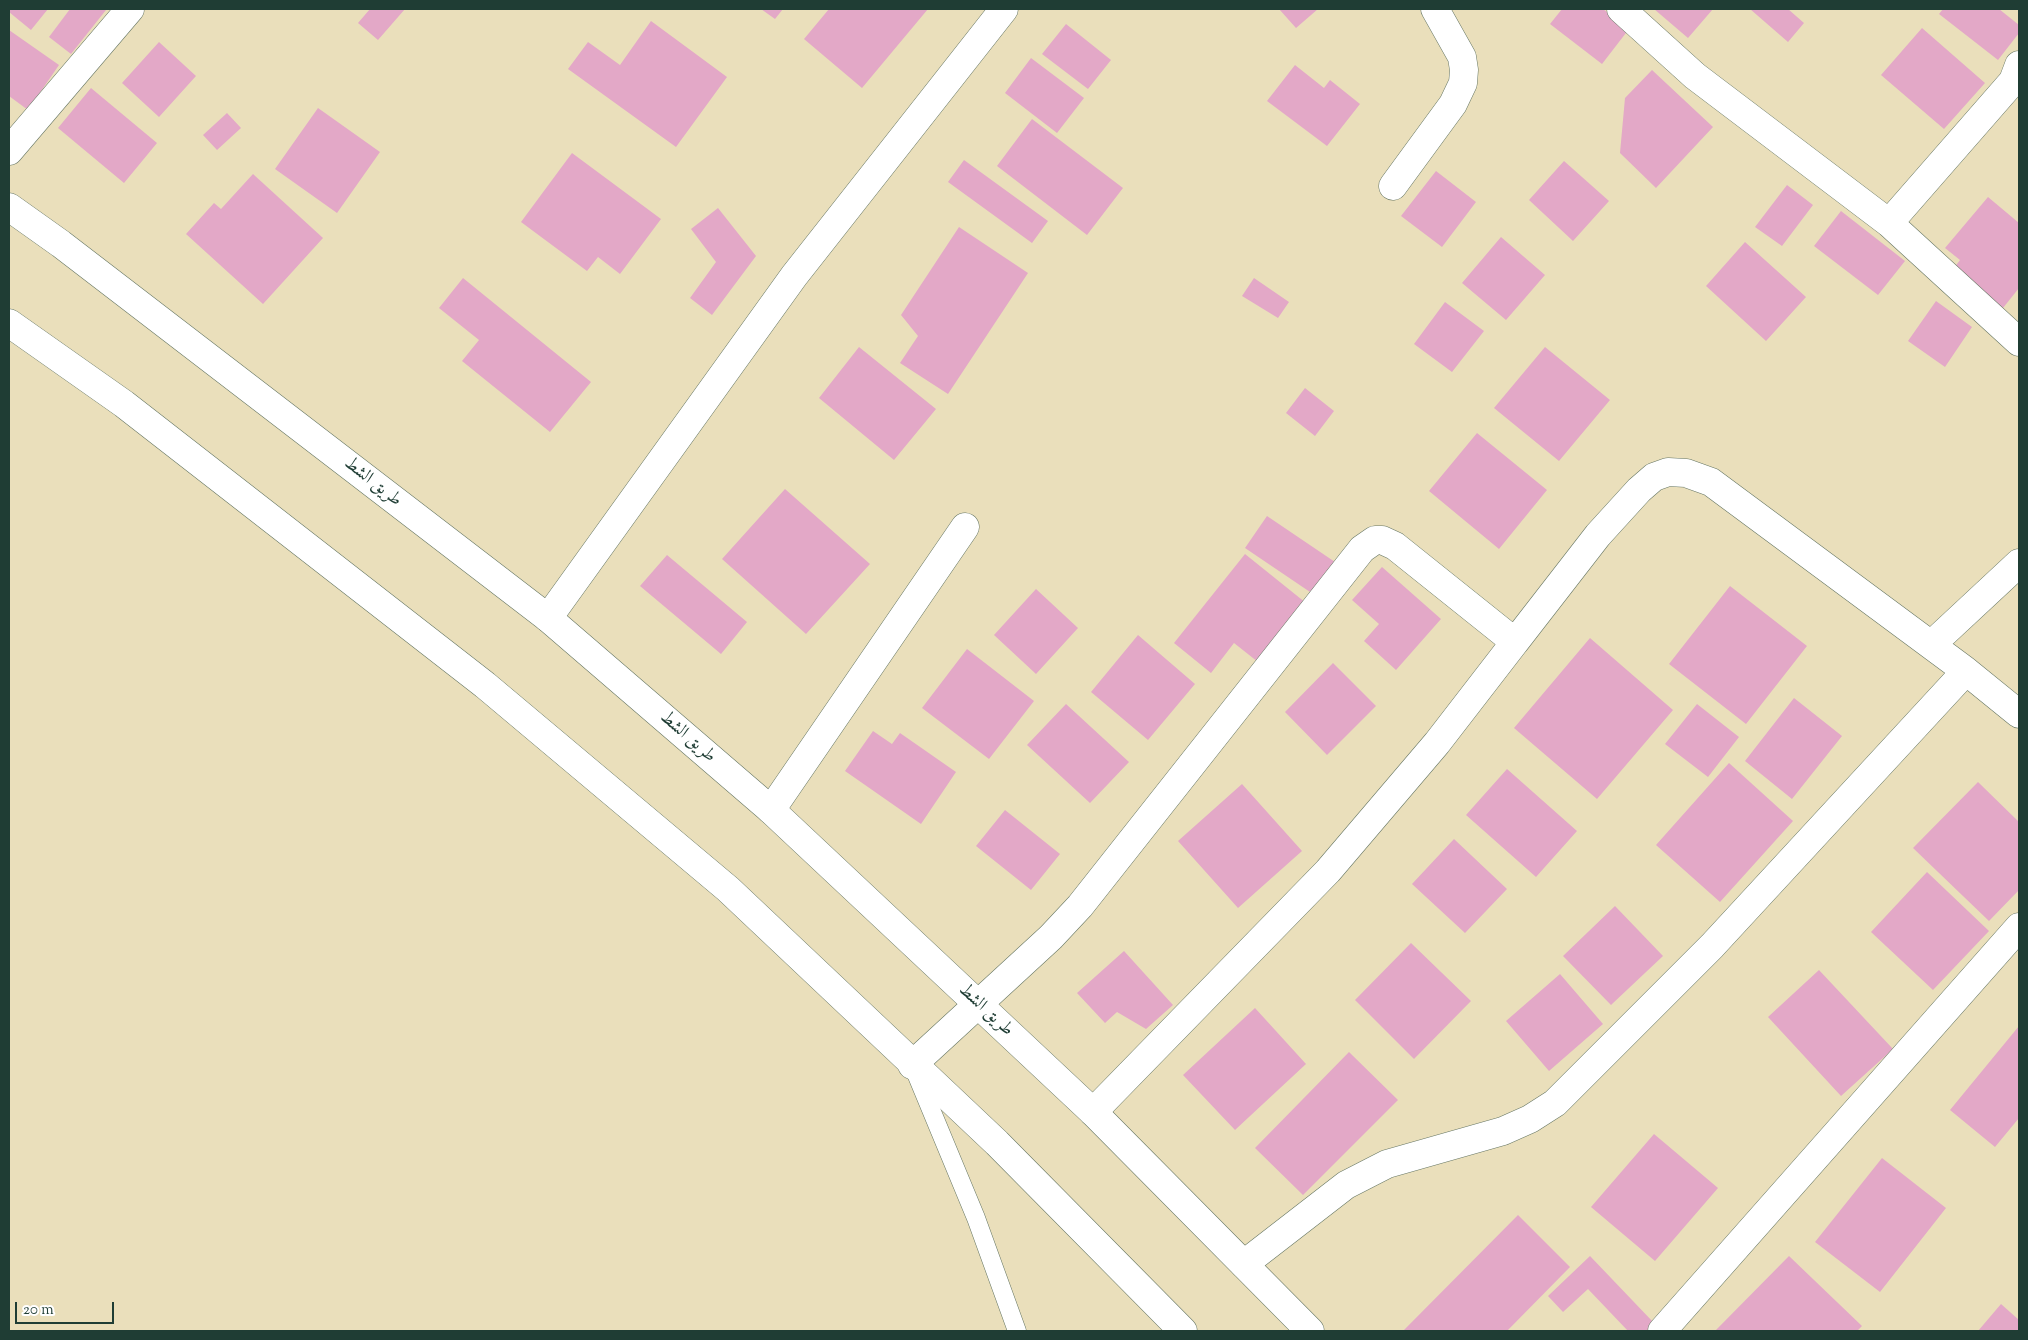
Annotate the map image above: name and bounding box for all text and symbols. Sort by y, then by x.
street label: طريق الشط [339,454,405,512]
street label: طريق الشط [654,708,720,768]
street label: طريق الشط [953,980,1017,1042]
scale bar [18,1292,116,1324]
text: 20 m [23,1300,54,1321]

